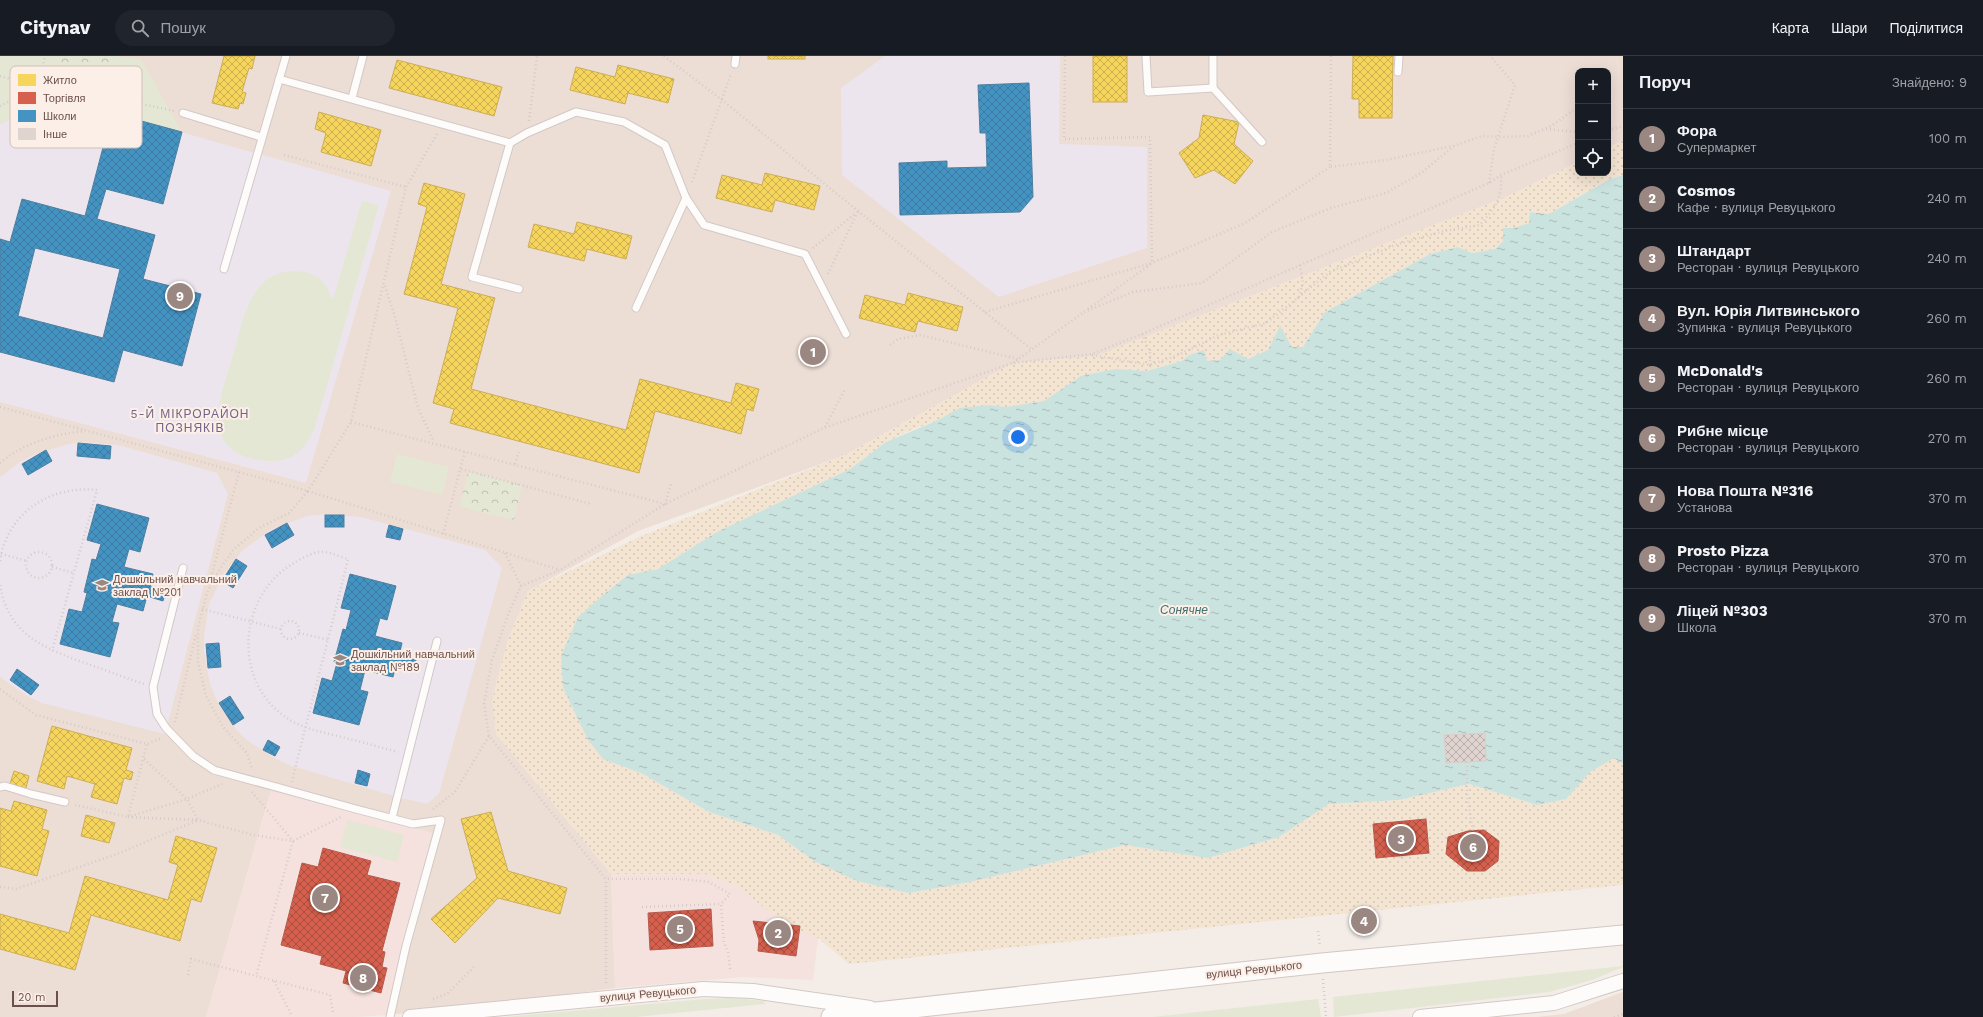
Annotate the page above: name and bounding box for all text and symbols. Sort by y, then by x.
search box [115,10,395,46]
text: Citynav [20,16,91,39]
icon: search [129,17,151,39]
text: Пошук [161,19,206,37]
text: Карта [1772,20,1809,36]
text: Шари [1831,20,1867,36]
text: Поділитися [1889,20,1963,36]
legend [10,66,142,148]
map controls [1575,68,1611,176]
button: + [1575,68,1611,104]
text: Поруч [1639,72,1691,92]
text: Житло [43,74,77,87]
text: Знайдено: 9 [1892,75,1967,90]
text: Торгівля [43,92,86,105]
button: − [1575,104,1611,140]
text: Школи [43,110,76,123]
text: Фора [1677,122,1716,140]
text: Інше [43,128,67,141]
text: 1 [1649,131,1655,146]
text: 100 m [1929,131,1967,146]
button: locate [1575,140,1611,176]
text: Супермаркет [1677,140,1756,155]
text: Cosmos [1677,182,1735,200]
text: 2 [1648,191,1656,206]
text: 240 m [1927,191,1967,206]
text: Кафе · вулиця Ревуцького [1677,200,1836,215]
text: Штандарт [1677,242,1751,260]
text: 3 [1648,251,1656,266]
text: 240 m [1927,251,1967,266]
text: Ресторан · вулиця Ревуцького [1677,260,1859,275]
pin: 9 [167,281,193,311]
text: Вул. Юрія Литвинського [1677,302,1860,320]
text: 4 [1648,311,1656,326]
text: 260 m [1927,311,1967,326]
text: Зупинка · вулиця Ревуцького [1677,320,1852,335]
pin: 1 [800,337,826,367]
text: McDonald's [1677,362,1763,380]
text: 5 [1648,371,1656,386]
text: 260 m [1927,371,1967,386]
text: Ресторан · вулиця Ревуцького [1677,380,1859,395]
district label: 5-Й МІКРОРАЙОН ПОЗНЯКІВ [130,406,250,435]
text: Рибне місце [1677,422,1768,440]
your location [1008,427,1028,447]
text: 6 [1648,431,1656,446]
text: 270 m [1928,431,1967,446]
text: Ресторан · вулиця Ревуцького [1677,440,1859,455]
text: Нова Пошта №316 [1677,482,1813,500]
text: 7 [1648,491,1656,506]
text: 370 m [1928,491,1967,506]
text: Установа [1677,500,1732,515]
text: Prosto Pizza [1677,542,1769,560]
text: 8 [1648,551,1656,566]
text: 370 m [1928,551,1967,566]
text: Ресторан · вулиця Ревуцького [1677,560,1859,575]
place label: Дошкільний навчальний заклад №201 [113,573,237,599]
school or university icon: Дошкільний навчальний заклад №201 [94,577,110,593]
text: Ліцей №303 [1677,602,1768,620]
water label: Сонячне [1160,603,1208,617]
text: 9 [1648,611,1656,626]
text: 370 m [1928,611,1967,626]
text: Школа [1677,620,1717,635]
place label: Дошкільний навчальний заклад №189 [351,648,475,674]
school or university icon: Дошкільний навчальний заклад №189 [332,652,348,668]
pin: 3 [1388,824,1414,854]
pin: 6 [1460,832,1486,862]
pin: 7 [312,883,338,913]
pin: 4 [1351,906,1377,936]
pin: 5 [667,914,693,944]
pin: 2 [765,918,791,948]
street label: вулиця Ревуцького [1205,958,1303,982]
pin: 8 [350,963,376,993]
street label: вулиця Ревуцького [599,983,697,1005]
scale bar [12,989,58,1008]
text: 20 m [18,991,46,1004]

